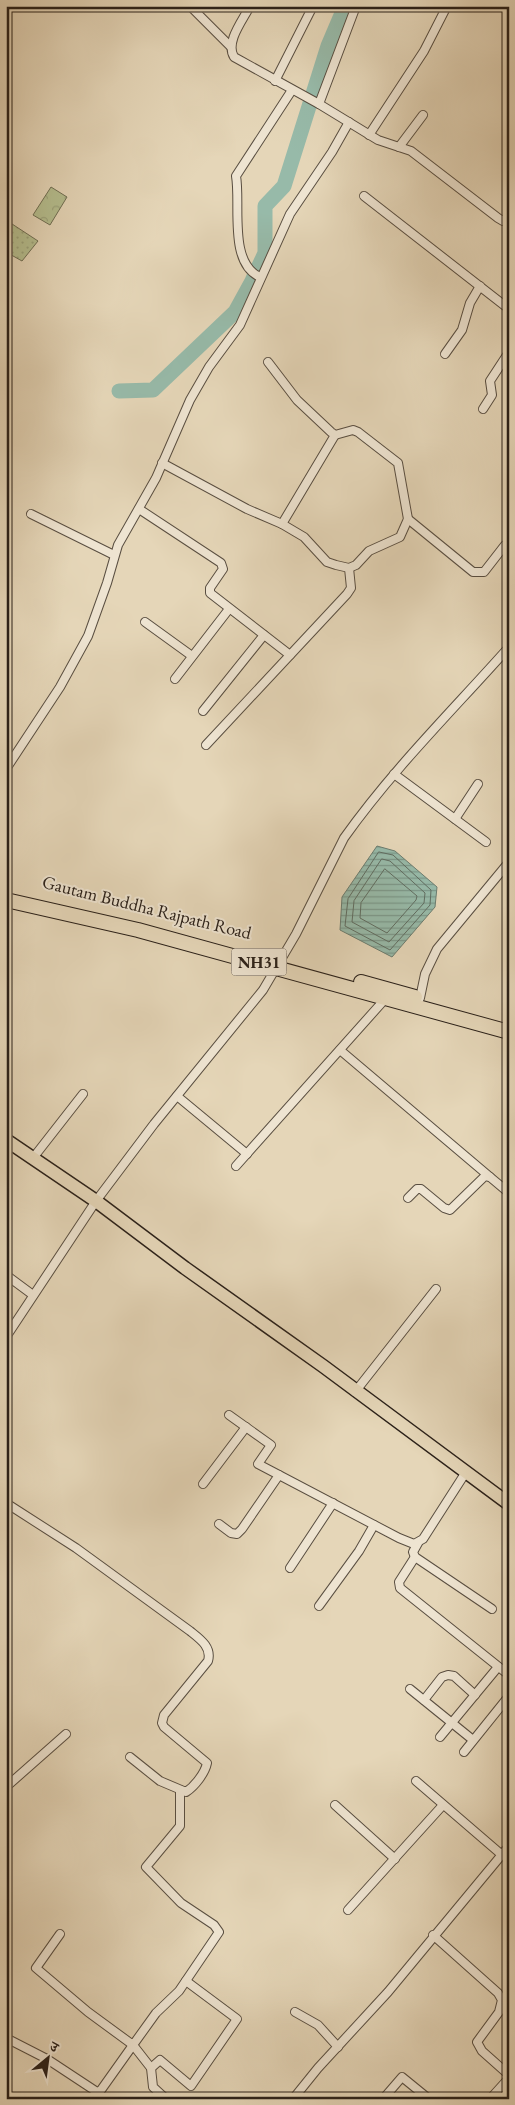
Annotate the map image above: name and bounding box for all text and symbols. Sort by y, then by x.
street label: Gautam Buddha Rajpath Road [40,870,255,944]
road number: NH31 [232,949,286,976]
north arrow [22,2032,72,2082]
text: उ [46,2037,63,2057]

